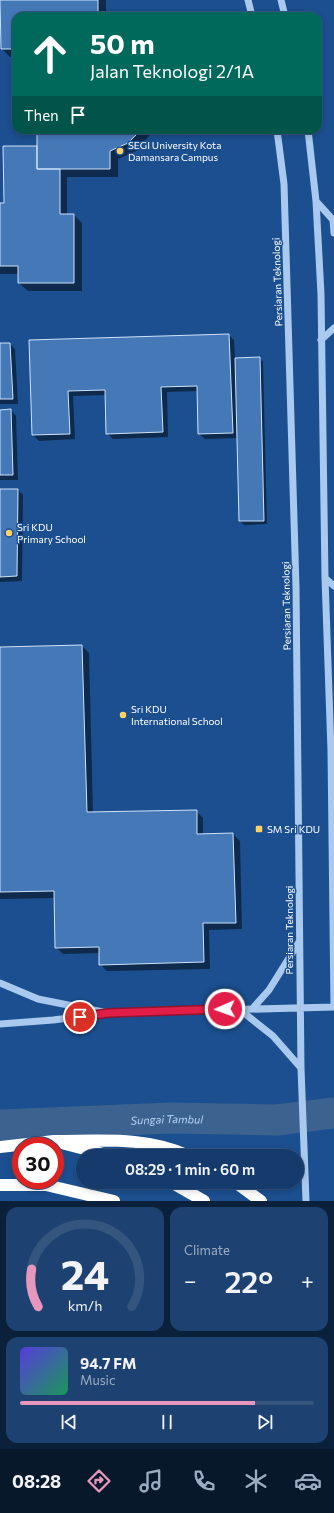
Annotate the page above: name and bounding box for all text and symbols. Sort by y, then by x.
text: 50 m [90,26,155,60]
icon: ahead [24,28,76,80]
text: Jalan Teknologi 2/1A [90,60,254,82]
icon: arrive [67,104,89,126]
text: Then [24,106,59,124]
place label: SEGI University Kota Damansara Campus [128,139,221,163]
marker: SEGI University Kota Damansara Campus [115,146,125,156]
street label: Persiaran Teknologi [269,237,285,327]
place label: Sri KDU Primary School [17,521,86,545]
marker: Sri KDU Primary School [4,528,14,538]
street label: Persiaran Teknologi [279,561,293,651]
place label: Sri KDU International School [131,703,223,727]
marker: Sri KDU International School [118,710,128,720]
place label: SM Sri KDU [267,823,320,835]
marker: SM Sri KDU [254,824,264,834]
street label: Persiaran Teknologi [283,886,295,974]
position arrow [204,988,246,1030]
pin [63,1000,97,1034]
icon: arrive [69,1006,91,1028]
water label: Sungai Tambul [130,1111,203,1126]
speed limit sign: 30 [12,1137,64,1189]
text: 08:29 · 1 min · 60 m [125,1160,255,1178]
text: Climate [184,1242,230,1258]
text: 24 [61,1248,109,1299]
text: 22° [224,1262,273,1299]
text: − [184,1267,197,1294]
text: + [301,1267,314,1294]
text: km/h [68,1296,102,1314]
text: 94.7 FM [80,1354,136,1372]
text: Music [80,1372,115,1388]
icon: previous [58,1411,80,1433]
icon: pause [156,1411,178,1433]
icon: next [254,1411,276,1433]
icon: directions [85,1467,113,1495]
icon: music [137,1467,165,1495]
icon: phone [190,1467,218,1495]
icon: climate [242,1467,270,1495]
icon: car [294,1467,322,1495]
text: 08:28 [12,1470,61,1492]

